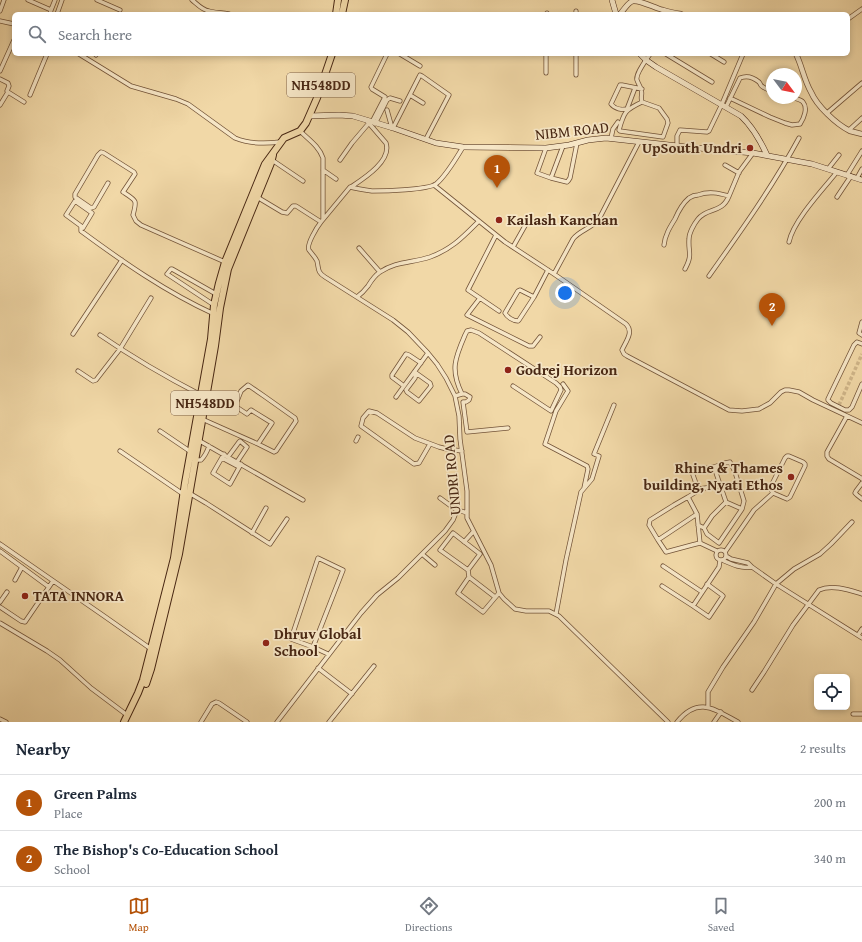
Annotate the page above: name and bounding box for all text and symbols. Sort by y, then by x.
search box [12,12,850,56]
icon: search [26,23,48,45]
text: Search here [58,24,132,45]
north arrow [766,68,802,104]
road number: NH548DD [287,73,355,97]
street label: NIBM ROAD [534,116,610,145]
place label: UpSouth Undri [642,137,742,158]
marker: UpSouth Undri [745,143,755,153]
pin: 1 [484,155,510,188]
place label: Kailash Kanchan [507,209,618,230]
marker: Kailash Kanchan [494,215,504,225]
your location [555,283,575,303]
pin: 2 [759,293,785,326]
place label: Godrej Horizon [516,359,618,380]
marker: Godrej Horizon [503,365,513,375]
road number: NH548DD [171,391,239,415]
street label: UNDRI ROAD [438,434,465,516]
place label: Rhine & Thames building, Nyati Ethos [644,457,783,495]
marker: Rhine & Thames building, Nyati Ethos [786,472,796,482]
place label: TATA INNORA [33,585,125,606]
marker: TATA INNORA [20,591,30,601]
place label: Dhruv Global School [274,623,362,661]
marker: Dhruv Global School [261,638,271,648]
map controls [814,674,850,710]
button: locate [814,674,850,710]
text: Nearby [16,736,70,761]
text: 2 results [800,739,846,758]
text: Green Palms [54,783,137,804]
text: 1 [26,793,32,812]
text: 200 m [814,793,846,812]
text: Place [54,804,83,823]
text: The Bishop's Co-Education School [54,839,278,860]
text: 2 [26,849,32,868]
text: 340 m [814,849,846,868]
text: School [54,860,90,879]
tab: Map [128,895,150,935]
tab: Directions [405,895,452,935]
tab: Saved [708,895,734,935]

